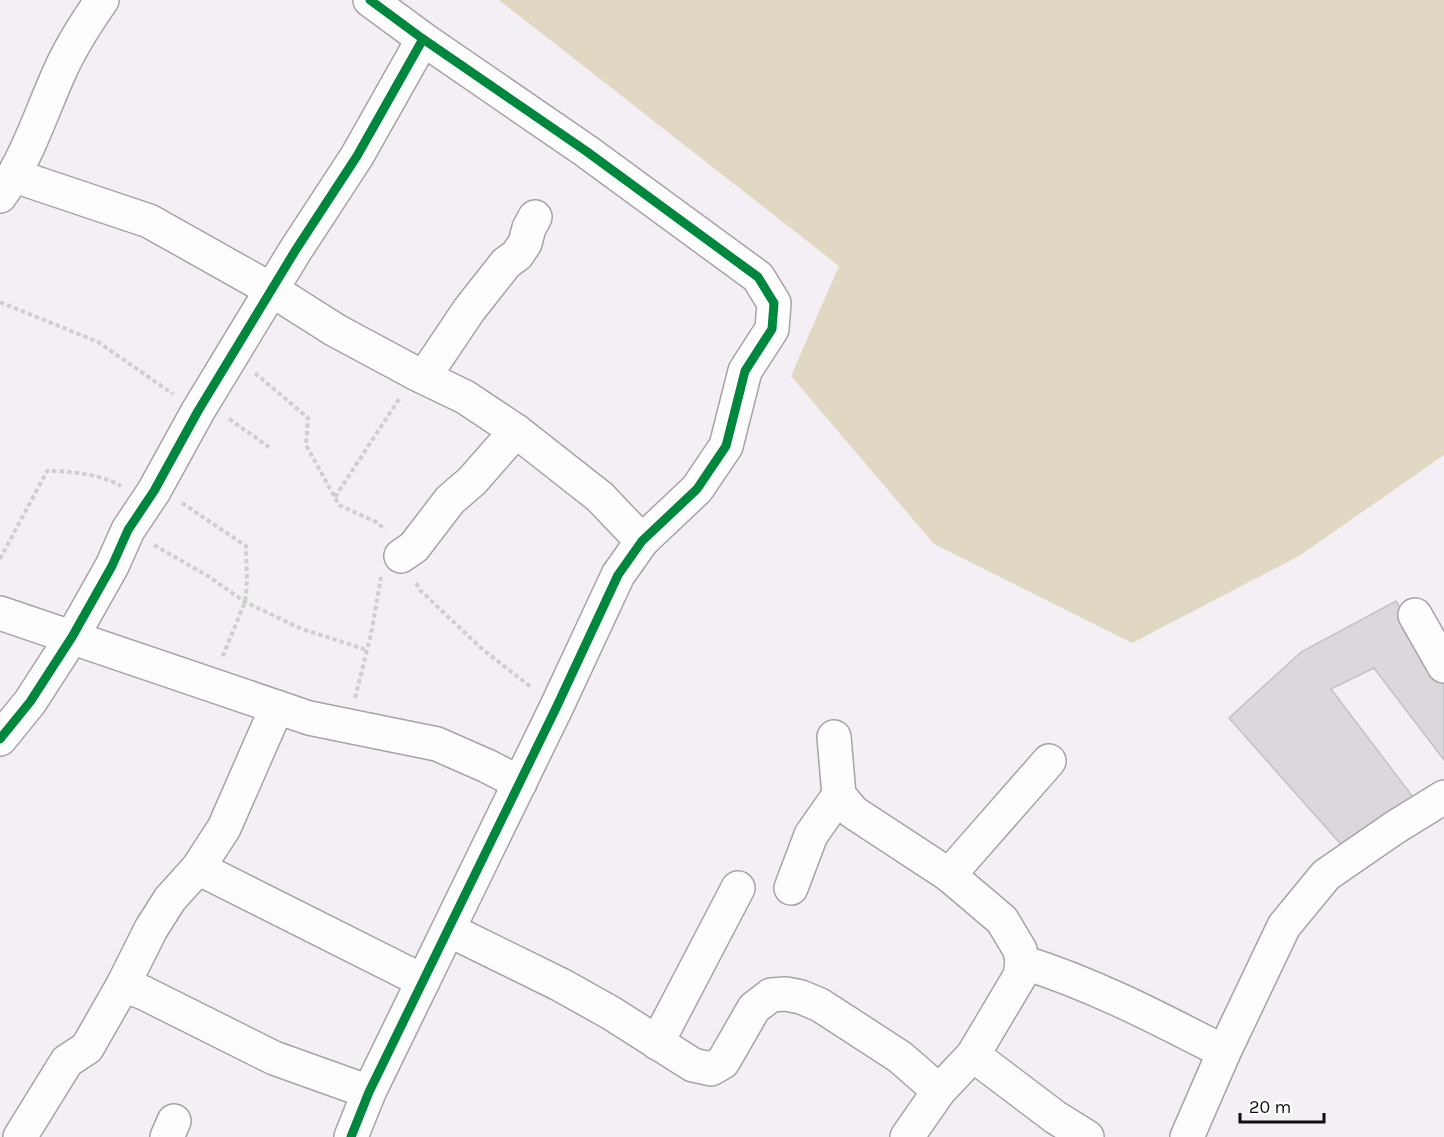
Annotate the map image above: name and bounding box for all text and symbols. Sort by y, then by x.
scale bar [1240,1086,1324,1124]
text: 20 m [1249,1096,1291,1118]

